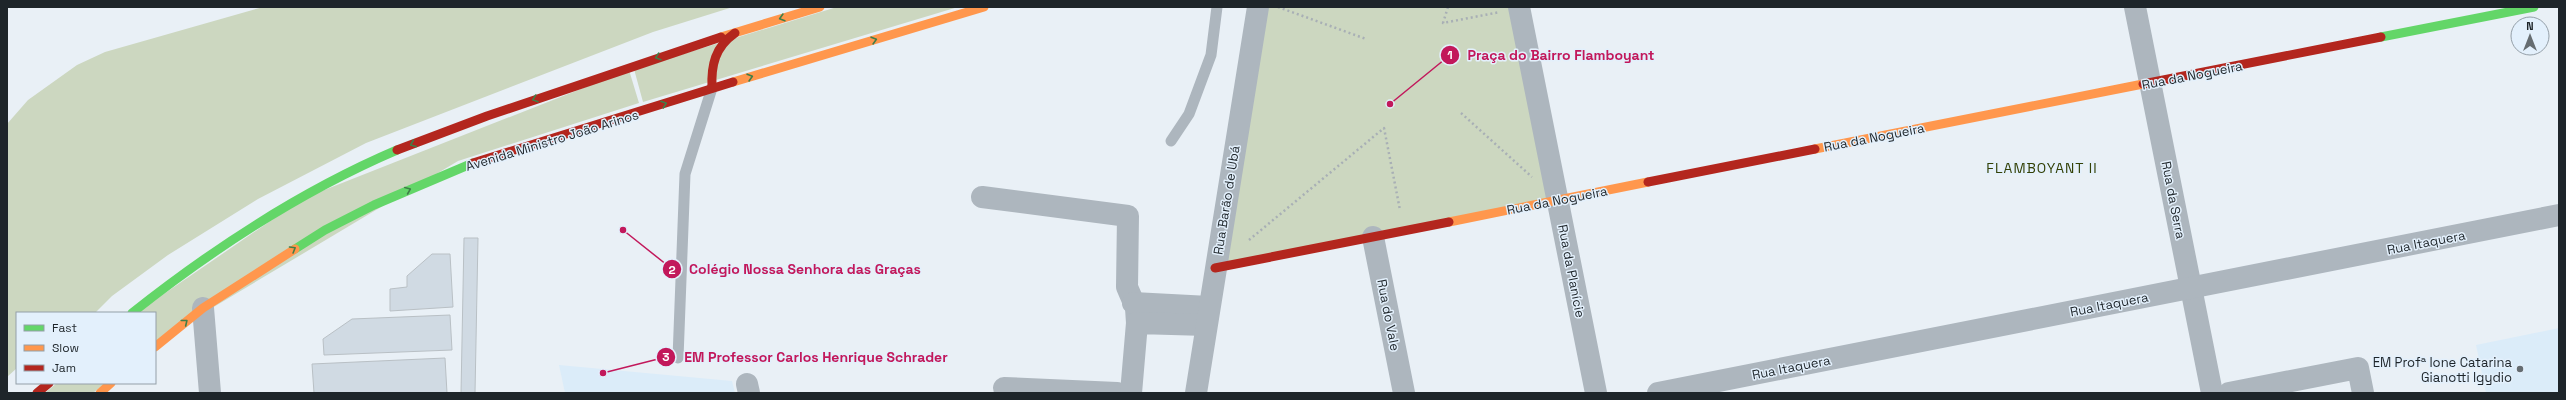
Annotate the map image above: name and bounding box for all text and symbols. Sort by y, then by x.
one-way arrow [779,13,786,22]
north arrow [2510,16,2550,56]
text: N [2526,19,2534,33]
one-way arrow [871,36,878,45]
callout: Praça do Bairro Flamboyant [1440,42,1663,68]
text: Praça do Bairro Flamboyant [1467,46,1655,64]
text: 1 [1447,47,1453,63]
one-way arrow [655,52,662,61]
street label: Rua da Nogueira [2140,57,2244,94]
one-way arrow [746,73,753,82]
one-way arrow [532,95,539,103]
one-way arrow [660,101,667,109]
street label: Avenida Ministro João Arinos [464,106,641,175]
street label: Rua da Nogueira [1822,119,1926,156]
one-way arrow [410,140,417,148]
street label: Rua Barão de Ubá [1209,144,1244,256]
district label: FLAMBOYANT II [1986,159,2098,177]
street label: Rua da Serra [2158,160,2189,241]
street label: Rua da Nogueira [1505,182,1609,219]
one-way arrow [404,187,412,195]
street label: Rua da Planície [1554,223,1589,319]
street label: Rua Itaquera [2385,226,2467,258]
one-way arrow [289,247,296,254]
callout: Colégio Nossa Senhora das Graças [662,256,929,282]
text: Colégio Nossa Senhora das Graças [689,260,921,278]
text: 2 [668,262,676,278]
street label: Rua do Vale [1373,278,1404,352]
street label: Rua Itaquera [2068,288,2150,320]
legend [16,312,156,384]
one-way arrow [181,319,188,326]
text: Fast [52,320,77,336]
text: Slow [52,340,79,356]
callout: EM Professor Carlos Henrique Schrader [656,344,956,370]
text: EM Professor Carlos Henrique Schrader [684,348,948,366]
text: 3 [662,349,670,365]
street label: Rua Itaquera [1750,351,1832,383]
place label: EM Profª Ione Catarina Gianotti Igydio [2373,354,2513,386]
text: Jam [52,360,76,376]
marker: EM Profª Ione Catarina Gianotti Igydio [2515,364,2525,374]

